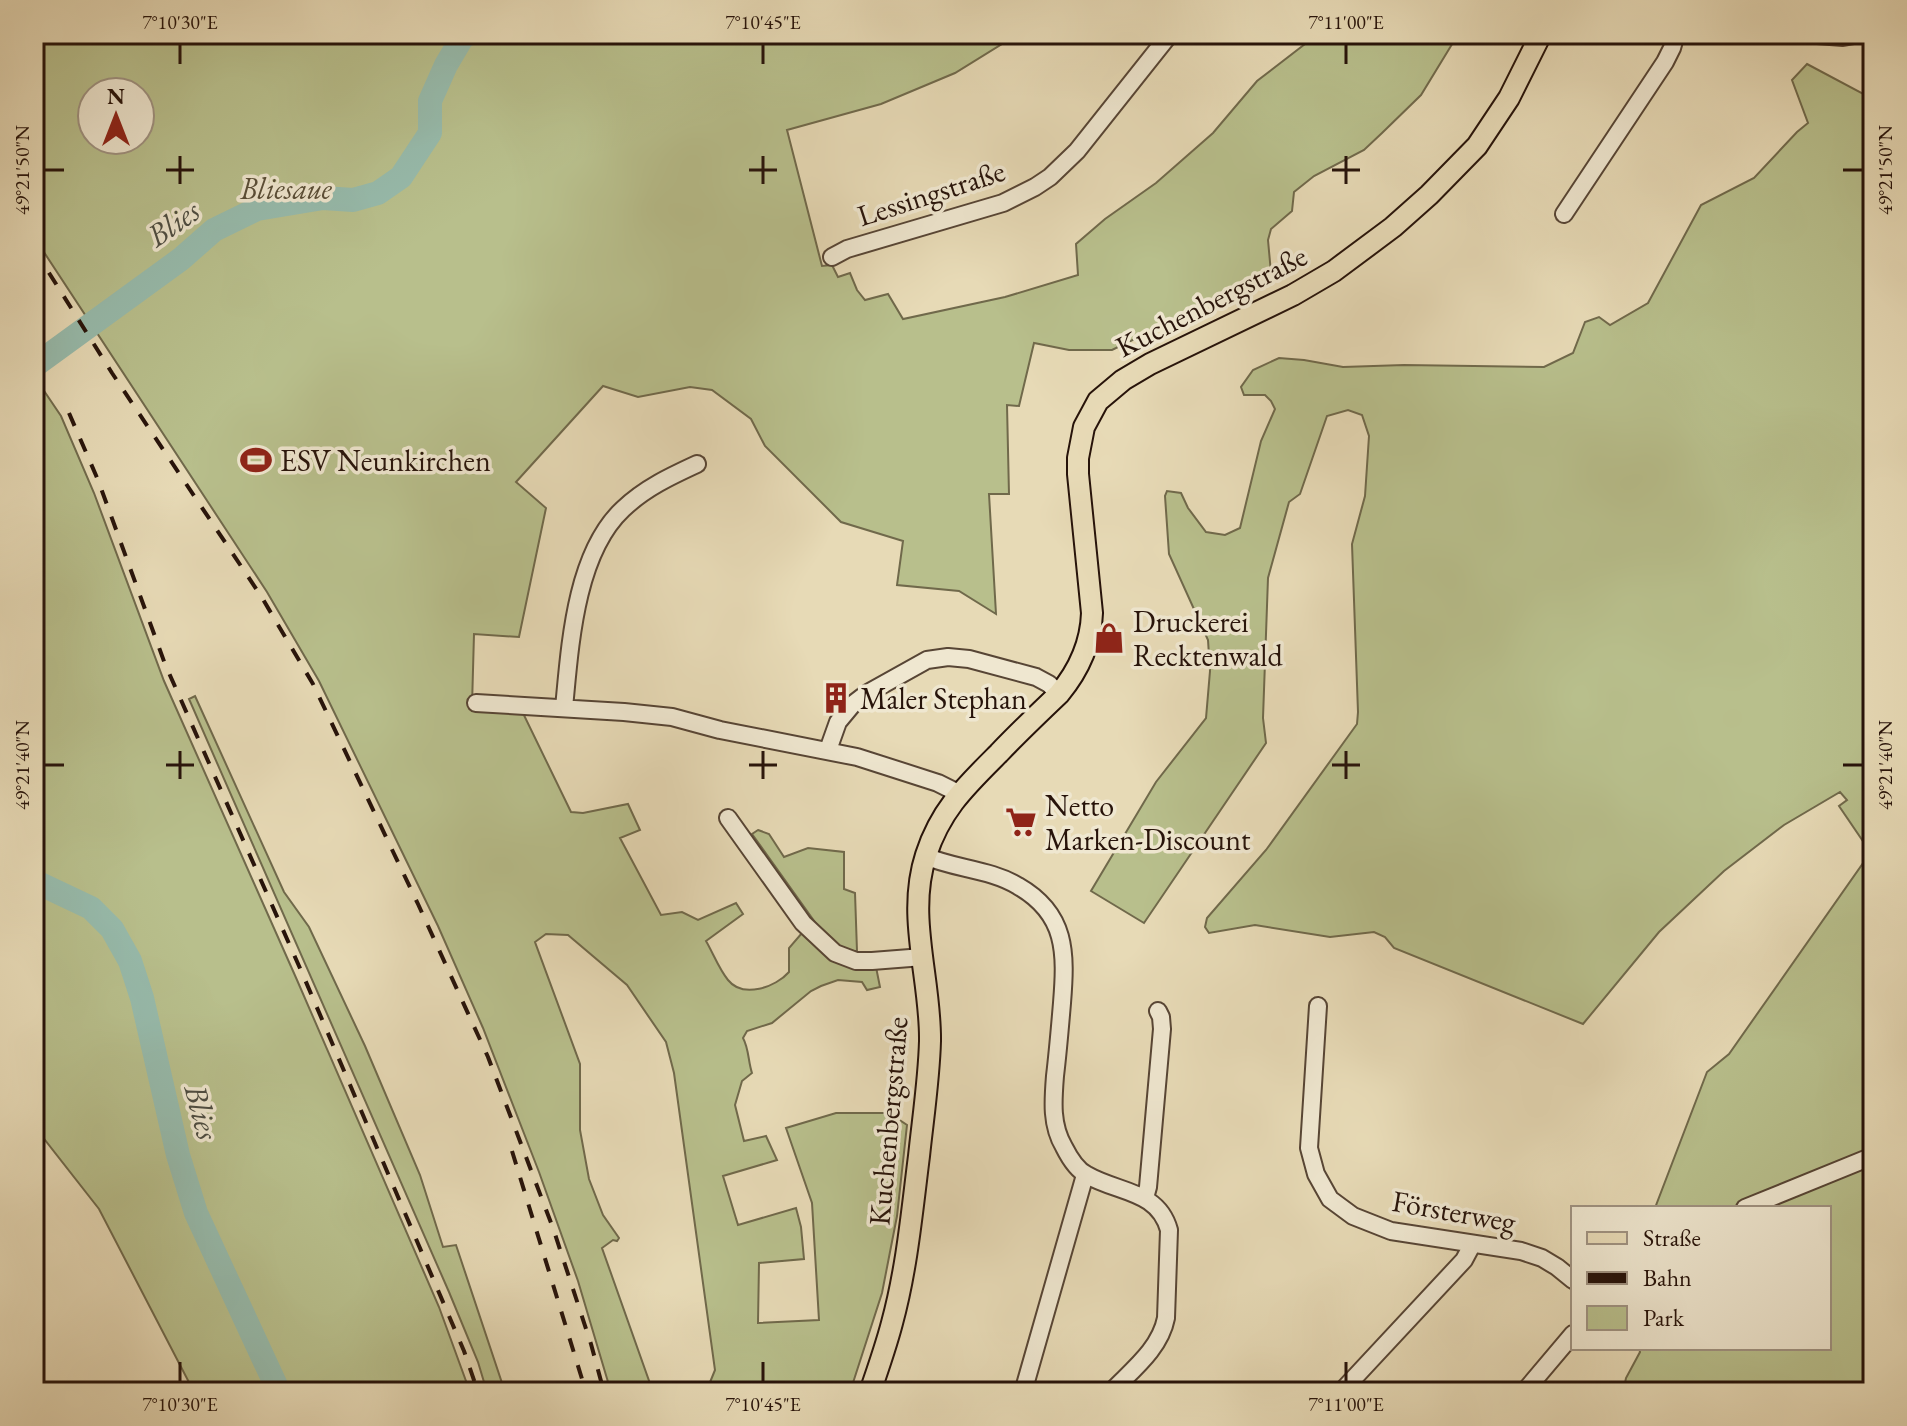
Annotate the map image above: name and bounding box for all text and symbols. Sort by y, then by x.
text: 7°10'30"E [142,9,218,35]
text: 7°10'45"E [725,9,801,35]
text: 7°11'00"E [1308,9,1384,35]
north arrow [76,76,156,156]
text: N [107,82,125,111]
text: 49°21'50"N [9,125,35,215]
text: 49°21'50"N [1872,125,1898,215]
street label: Lessingstraße [852,151,1010,235]
park label: Bliesaue [239,169,333,208]
water label: Blies [137,190,208,257]
street label: Kuchenbergstraße [1109,236,1313,366]
place label: ESV Neunkirchen [280,441,491,480]
sports icon: ESV Neunkirchen [239,443,273,477]
place label: Druckerei Recktenwald [1133,602,1284,675]
shop icon: Druckerei Recktenwald [1092,621,1126,655]
place label: Maler Stephan [860,679,1027,718]
building icon: Maler Stephan [819,681,853,715]
text: 49°21'40"N [9,720,35,810]
text: 49°21'40"N [1872,720,1898,810]
place label: Netto Marken-Discount [1045,786,1251,859]
supermarket icon: Netto Marken-Discount [1004,805,1038,839]
street label: Kuchenbergstraße [859,1015,917,1227]
water label: Blies [174,1079,230,1145]
street label: Försterweg [1389,1181,1520,1241]
legend [1571,1206,1831,1350]
text: Straße [1643,1222,1701,1253]
text: Bahn [1643,1262,1692,1293]
text: Park [1643,1302,1685,1333]
text: 7°10'30"E [142,1391,218,1417]
text: 7°10'45"E [725,1391,801,1417]
text: 7°11'00"E [1308,1391,1384,1417]

